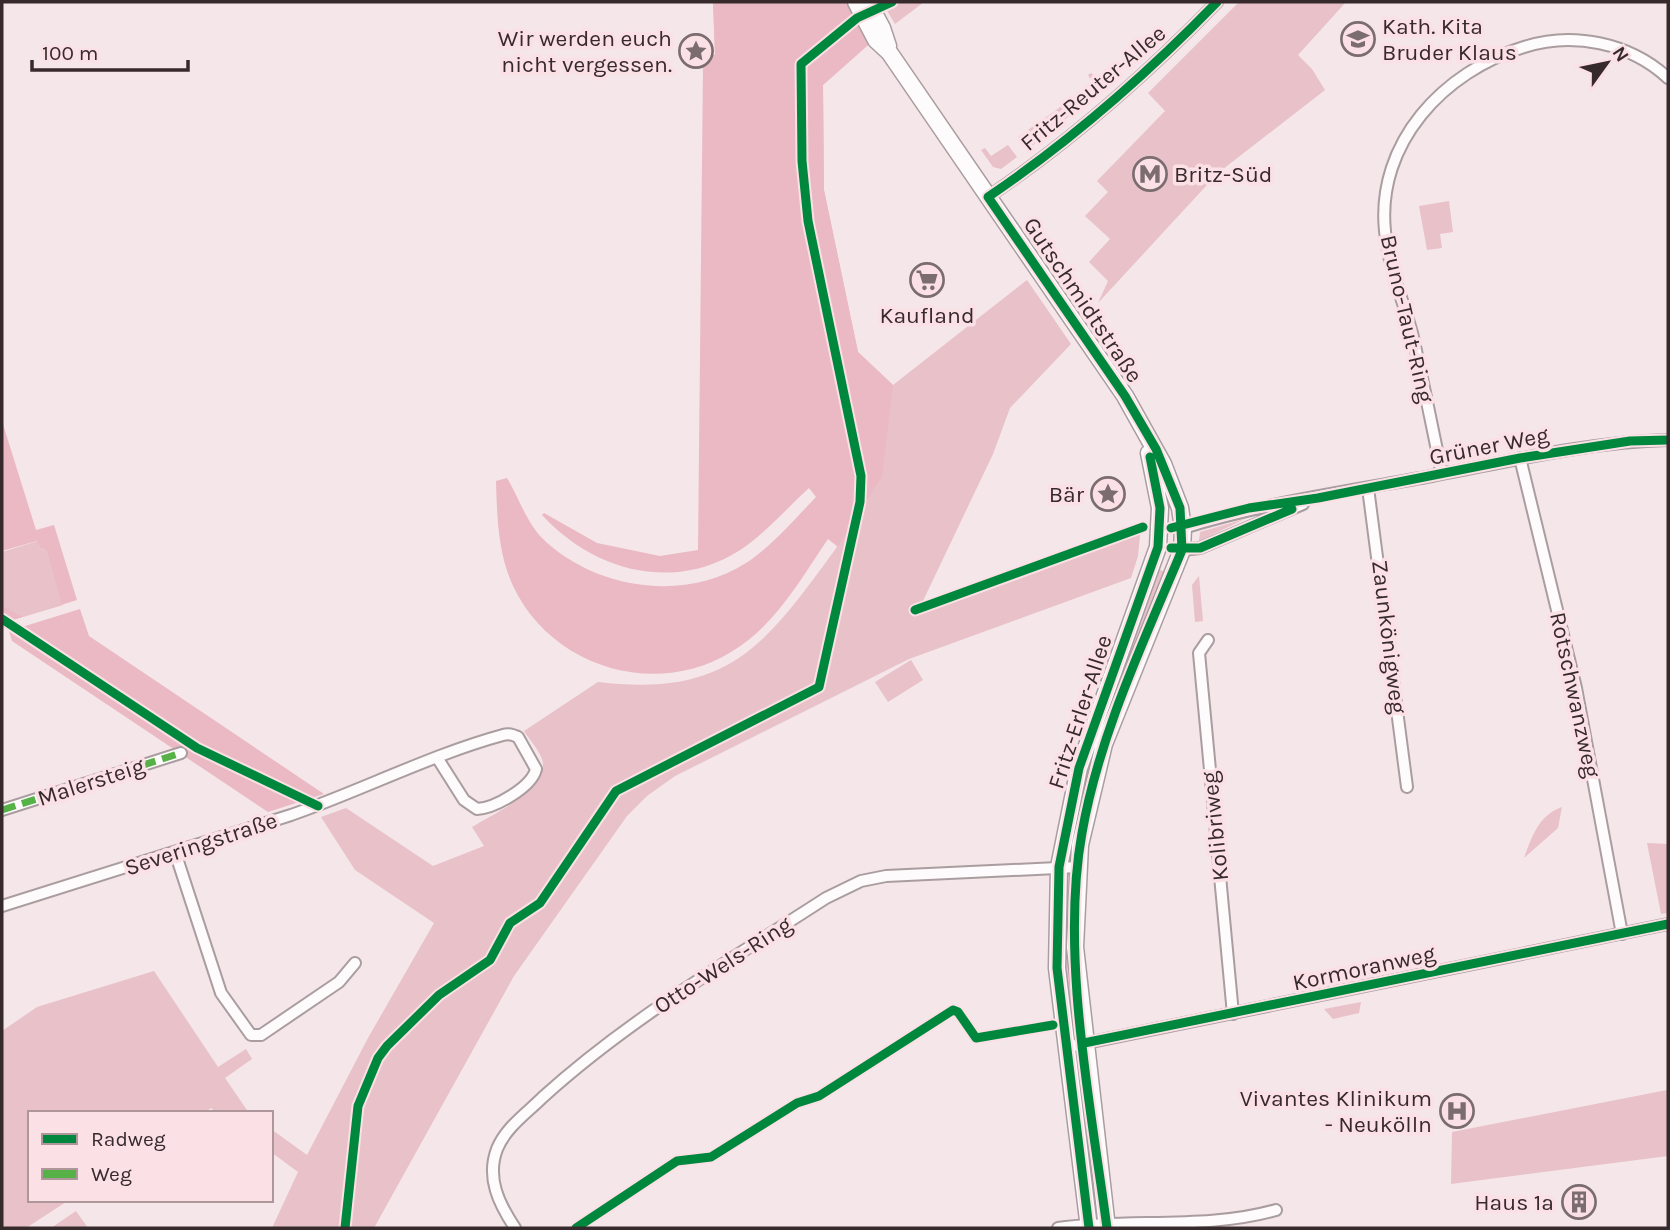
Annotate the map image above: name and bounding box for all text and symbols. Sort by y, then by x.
place label: Kath. Kita Bruder Klaus [1382,13,1517,66]
street label: Fritz-Reuter-Allee [1015,19,1171,157]
school or university icon: Kath. Kita Bruder Klaus [1339,20,1377,58]
place label: Wir werden euch nicht vergessen. [498,25,672,78]
scale bar [32,28,187,72]
north arrow [1572,28,1642,98]
place icon: Wir werden euch nicht vergessen. [677,32,715,70]
text: 100 m [42,41,99,65]
text: N [1607,43,1633,66]
metro station icon: Britz-Süd [1131,155,1169,193]
place label: Britz-Süd [1174,161,1273,188]
street label: Gutschmidtstraße [1018,212,1148,388]
street label: Bruno-Taut-Ring [1375,232,1439,406]
supermarket icon: Kaufland [908,261,946,299]
place label: Kaufland [879,302,975,329]
street label: Grüner Weg [1427,421,1551,471]
place icon: Bär [1089,475,1127,513]
place label: Bär [1049,481,1085,508]
street label: Zaunkönigweg [1366,559,1412,715]
street label: Rotschwanzweg [1544,610,1606,780]
street label: Fritz-Erler-Allee [1042,632,1118,792]
street label: Malersteig [34,752,148,812]
street label: Kolibriweg [1196,770,1234,882]
street label: Severingstraße [121,807,281,881]
street label: Otto-Wels-Ring [649,910,797,1020]
street label: Kormoranweg [1290,940,1438,996]
place label: Vivantes Klinikum - Neukölln [1240,1085,1432,1138]
hospital icon: Vivantes Klinikum - Neukölln [1438,1092,1476,1130]
legend [28,1111,273,1202]
text: Radweg [91,1127,166,1151]
text: Weg [91,1162,132,1186]
building icon: Haus 1a [1560,1183,1598,1221]
place label: Haus 1a [1474,1189,1554,1216]

